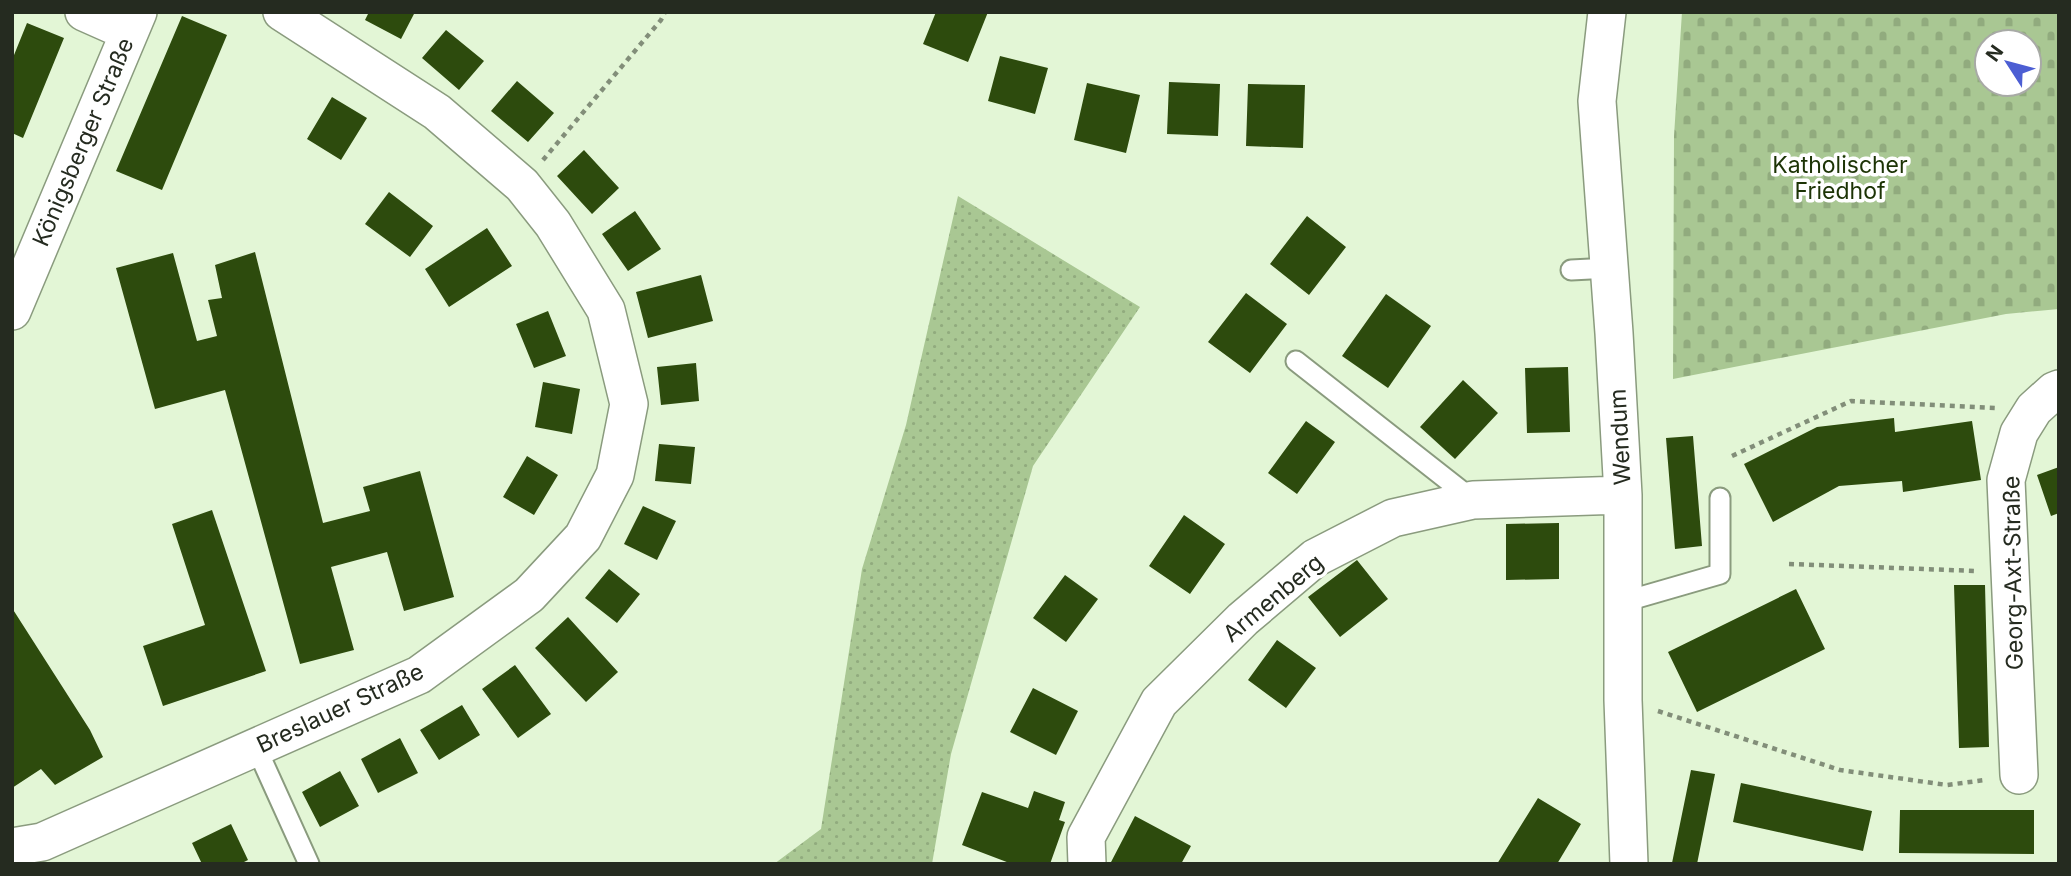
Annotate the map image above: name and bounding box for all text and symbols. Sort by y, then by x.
north arrow [1973,28,2043,98]
street label: Königsberger Straße [26,34,140,250]
text: N [1981,41,2008,66]
park label: Katholischer Friedhof [1772,151,1908,205]
street label: Wendum [1603,388,1637,486]
street label: Georg-Axt-Straße [1997,476,2029,670]
street label: Armenberg [1217,548,1329,648]
street label: Breslauer Straße [252,657,428,759]

